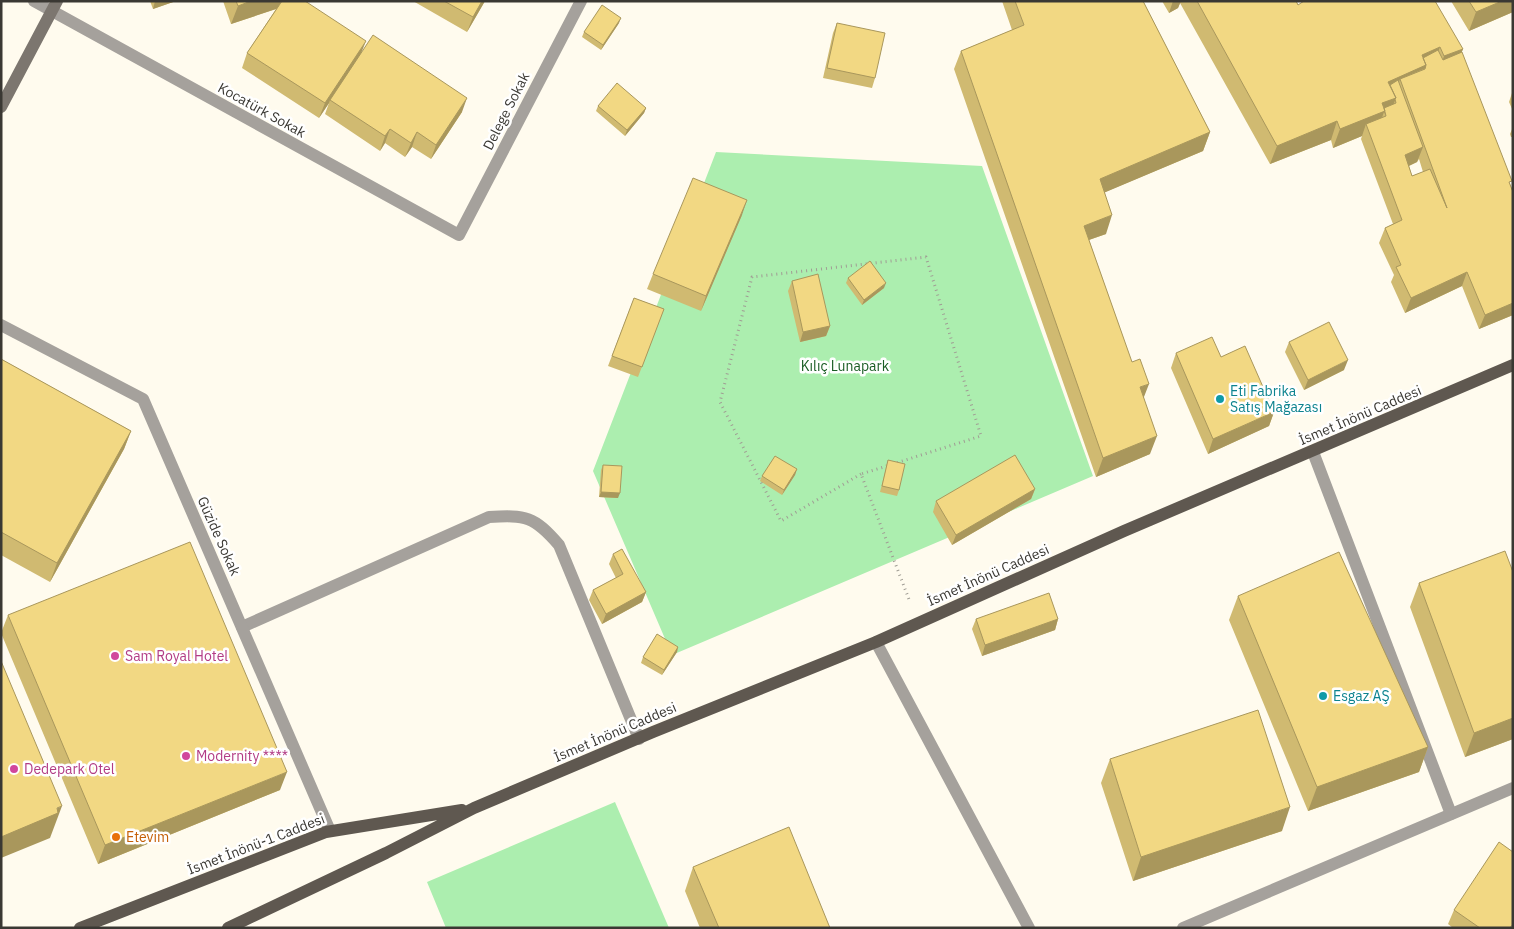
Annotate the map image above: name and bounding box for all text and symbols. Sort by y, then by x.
street label: Delege Sokak [479,68,534,153]
street label: Kocatürk Sokak [215,78,310,142]
park label: Kılıç Lunapark [801,357,890,375]
street label: İsmet İnönü Caddesi [1296,381,1424,449]
place label: Eti Fabrika Satış Mağazası [1230,382,1322,416]
marker: Eti Fabrika Satış Mağazası [1214,393,1226,405]
street label: Güzide Sokak [194,494,245,579]
street label: İsmet İnönü Caddesi [924,540,1052,610]
place label: Sam Royal Hotel [125,647,228,665]
marker: Sam Royal Hotel [109,650,121,662]
place label: Esgaz AŞ [1333,687,1390,705]
marker: Esgaz AŞ [1317,690,1329,702]
street label: İsmet İnönü Caddesi [551,698,679,766]
place label: Modernity **** [196,747,288,765]
marker: Modernity **** [180,750,192,762]
place label: Dedepark Otel [24,760,115,778]
marker: Dedepark Otel [8,763,20,775]
street label: İsmet İnönü-1 Caddesi [185,810,327,878]
place label: Etevim [126,828,169,846]
marker: Etevim [110,831,122,843]

